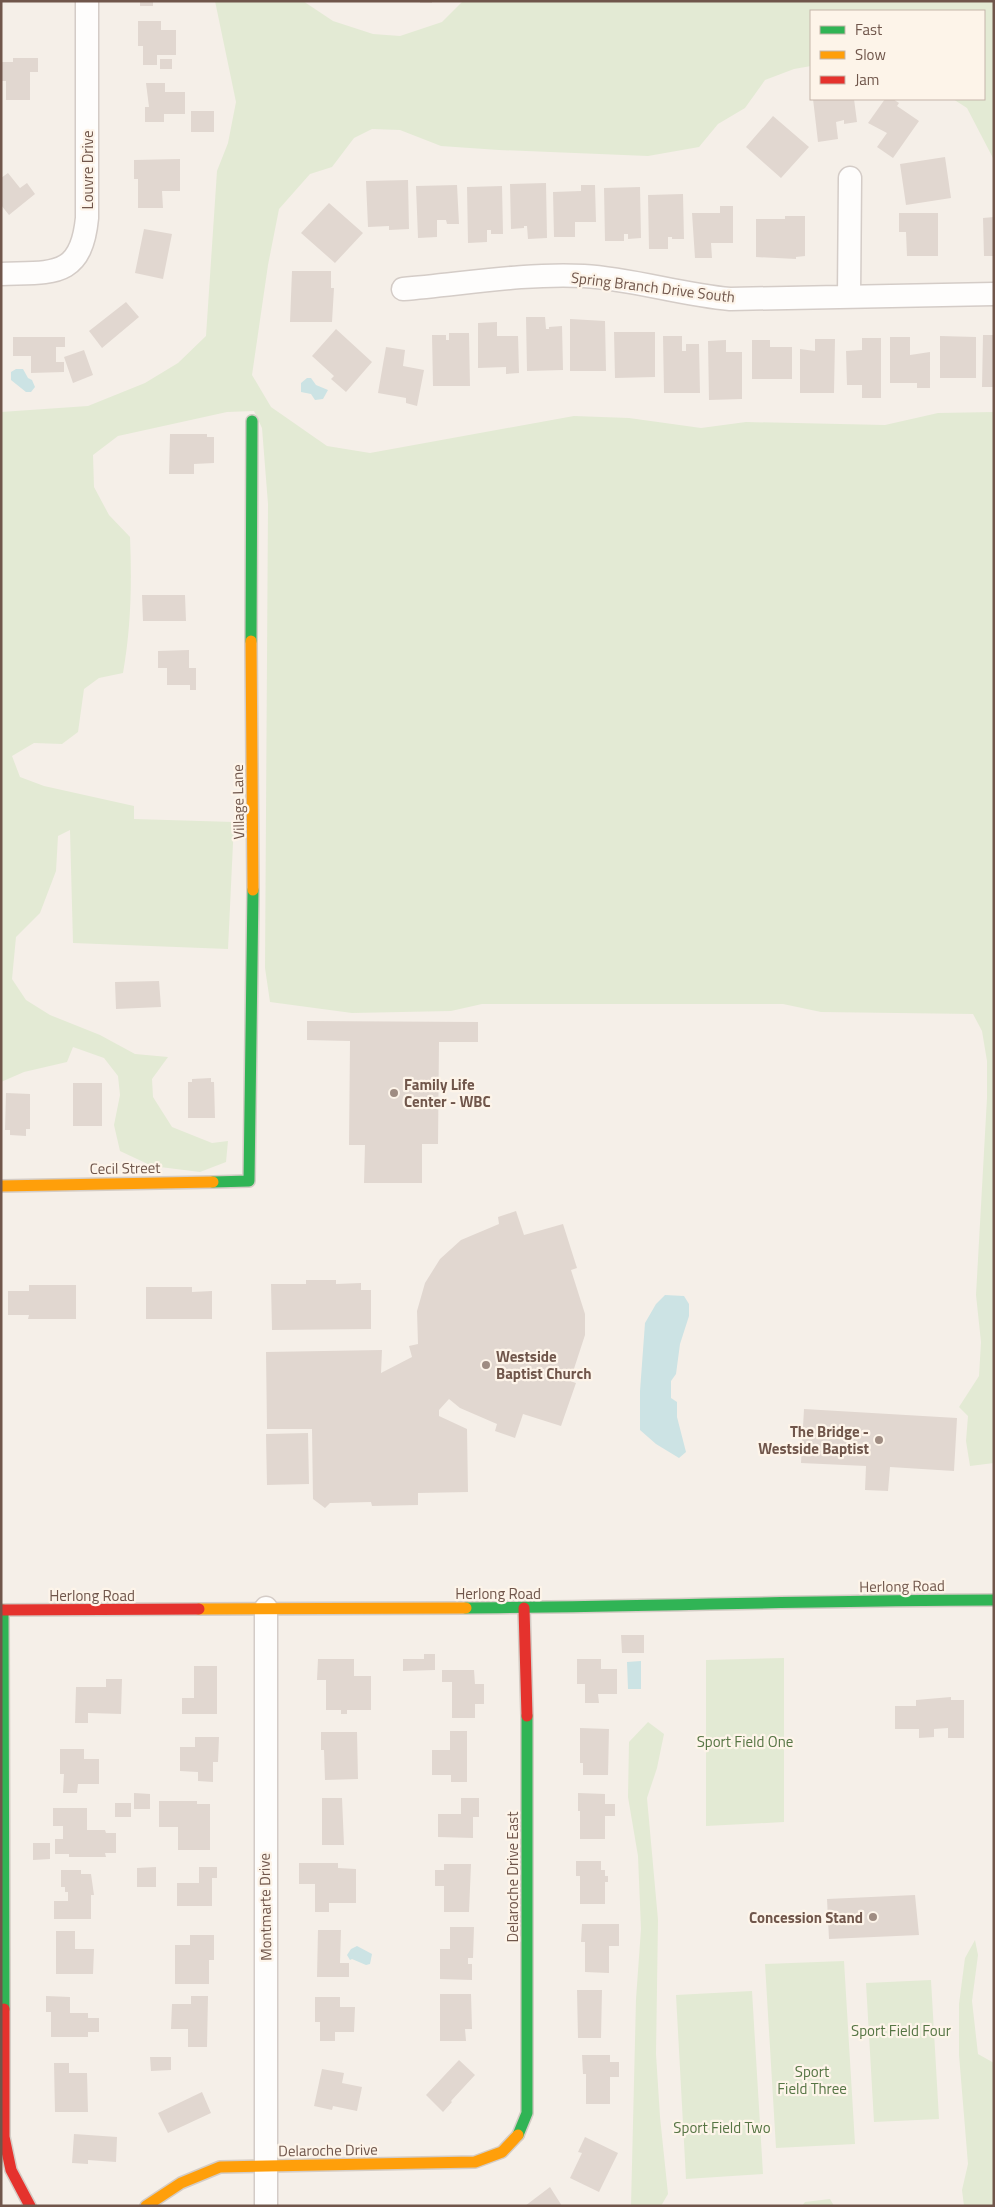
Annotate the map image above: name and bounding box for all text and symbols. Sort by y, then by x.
legend [810,10,985,100]
text: Fast [855,18,883,41]
text: Slow [855,43,886,66]
text: Jam [855,68,879,91]
street label: Louvre Drive [76,131,99,209]
street label: Spring Branch Drive South [570,266,736,308]
street label: Village Lane [226,764,250,840]
place label: Family Life Center - WBC [404,1073,491,1113]
marker: Family Life Center - WBC [388,1087,400,1099]
street label: Cecil Street [89,1156,161,1180]
place label: Westside Baptist Church [496,1345,591,1385]
marker: Westside Baptist Church [480,1359,492,1371]
place label: The Bridge - Westside Baptist [758,1420,870,1460]
marker: The Bridge - Westside Baptist [873,1434,885,1446]
street label: Herlong Road [859,1574,945,1598]
street label: Herlong Road [455,1582,541,1605]
street label: Herlong Road [49,1584,135,1607]
park label: Sport Field One [697,1730,793,1753]
street label: Delaroche Drive East [501,1811,524,1942]
street label: Montmarte Drive [253,1853,277,1961]
place label: Concession Stand [749,1906,863,1929]
marker: Concession Stand [867,1911,879,1923]
park label: Sport Field Four [851,2019,951,2042]
park label: Sport Field Three [777,2060,847,2100]
park label: Sport Field Two [673,2116,771,2139]
street label: Delaroche Drive [278,2138,378,2162]

